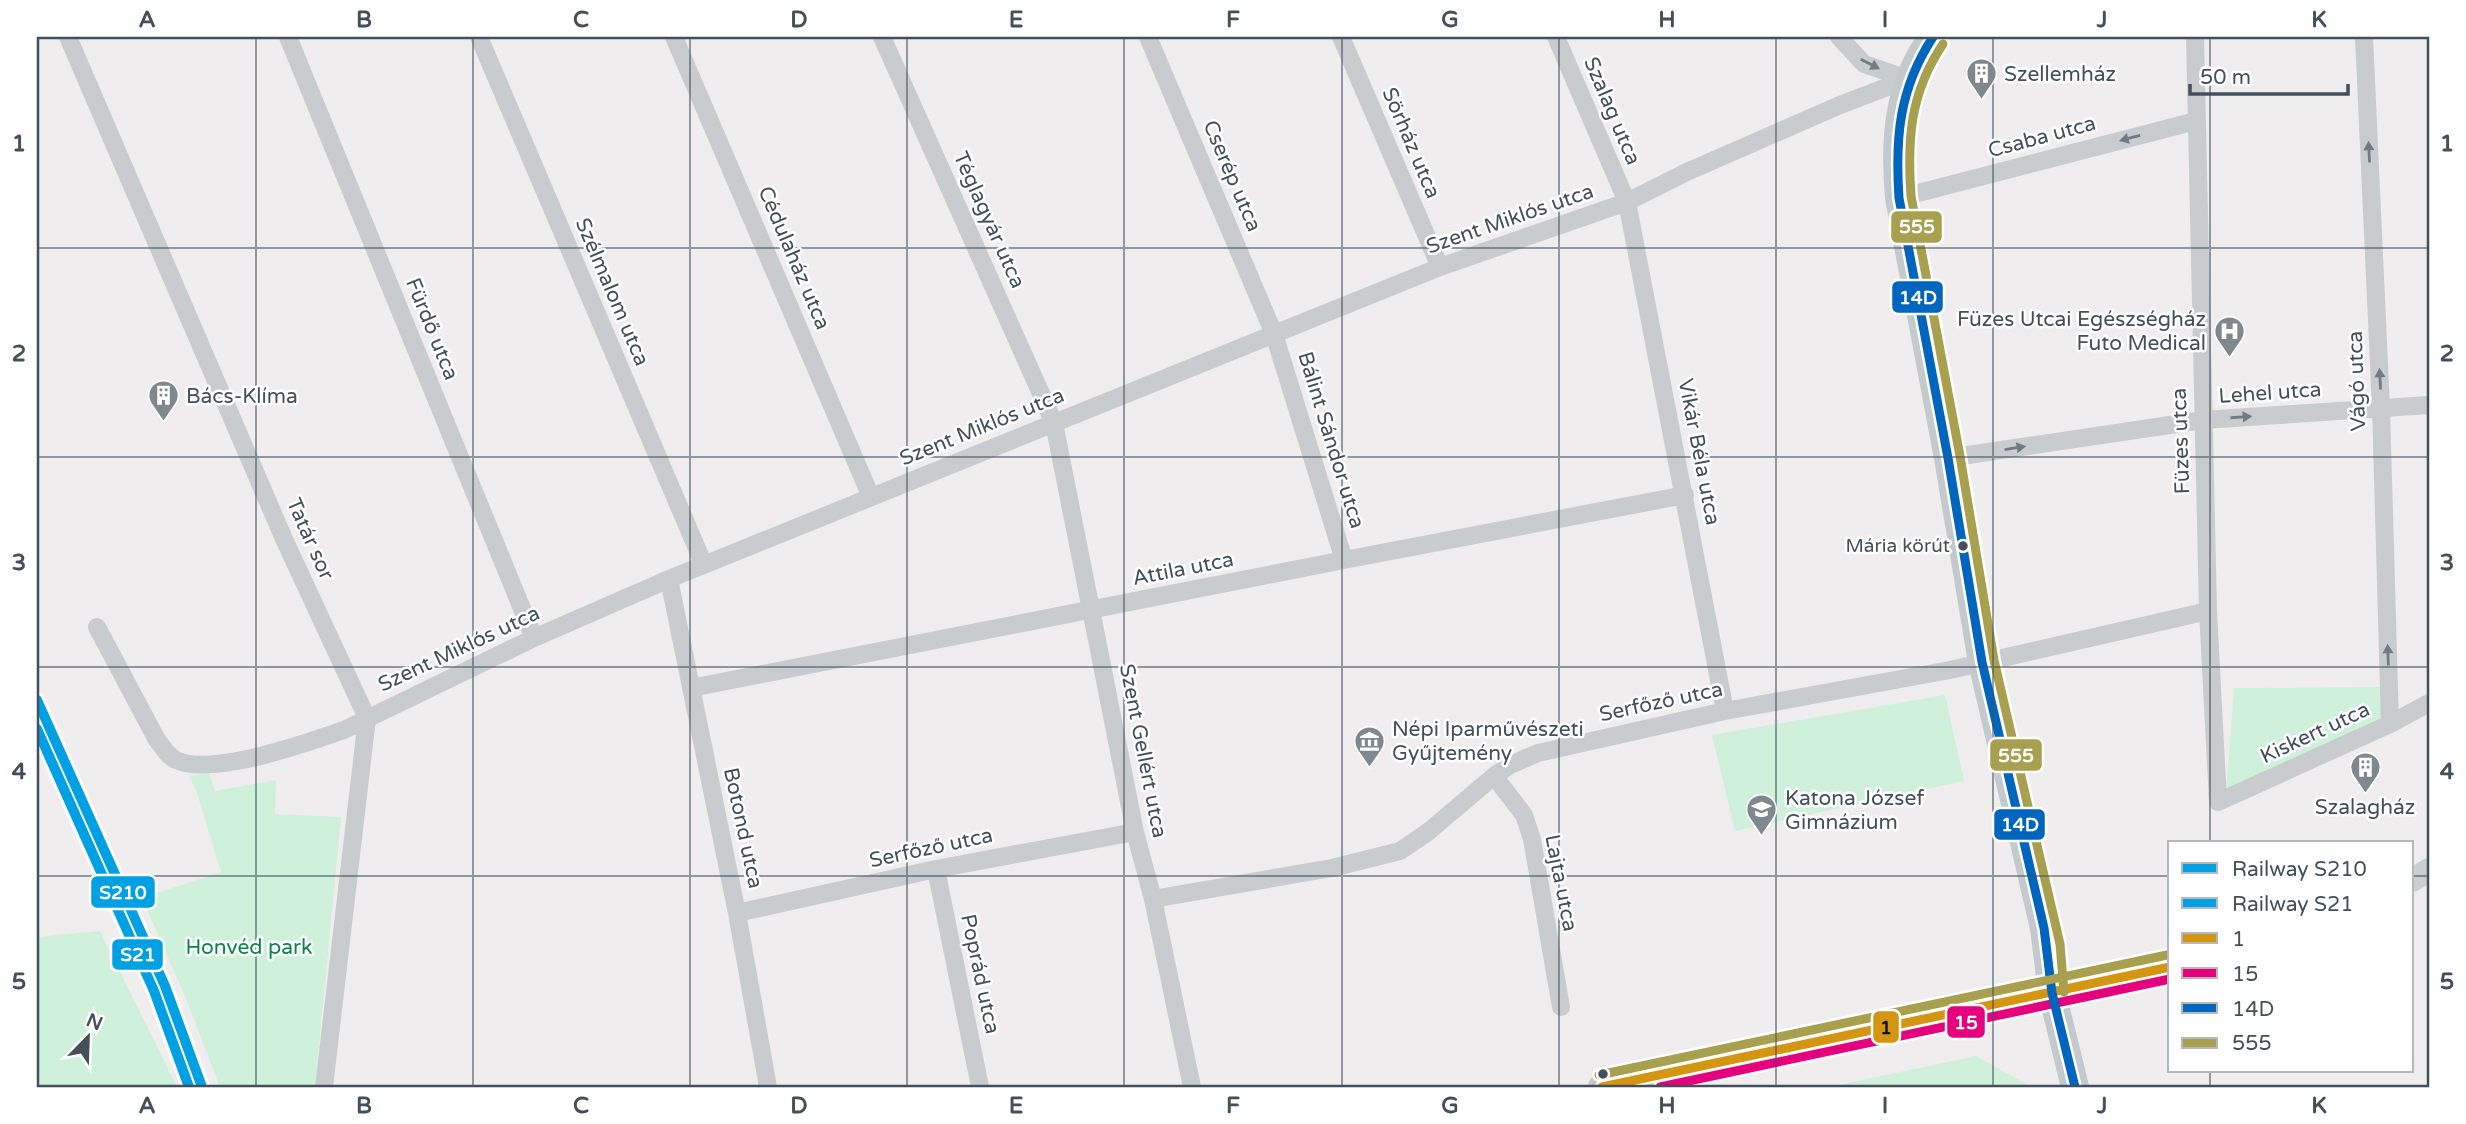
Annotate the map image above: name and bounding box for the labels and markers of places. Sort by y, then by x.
building icon: Szellemház [1964,57,1998,101]
place label: Szellemház [2004,62,2116,87]
place label: Füzes Utcai Egészségház Futo Medical [1957,307,2206,356]
hospital icon: Füzes Utcai Egészségház Futo Medical [2212,314,2246,358]
building icon: Bács-Klíma [146,379,180,423]
place label: Bács-Klíma [186,384,298,409]
place label: Mária körút [1845,535,1950,557]
marker: Mária körút [1956,539,1970,553]
place label: Népi Iparművészeti Gyűjtemény [1392,717,1584,766]
museum icon: Népi Iparművészeti Gyűjtemény [1352,724,1386,768]
building icon: Szalagház [2348,750,2382,794]
place label: Katona József Gimnázium [1785,786,1924,835]
school or university icon: Katona József Gimnázium [1745,793,1779,837]
place label: Szalagház [2315,795,2415,820]
unlabelled marker [1596,1067,1610,1081]

